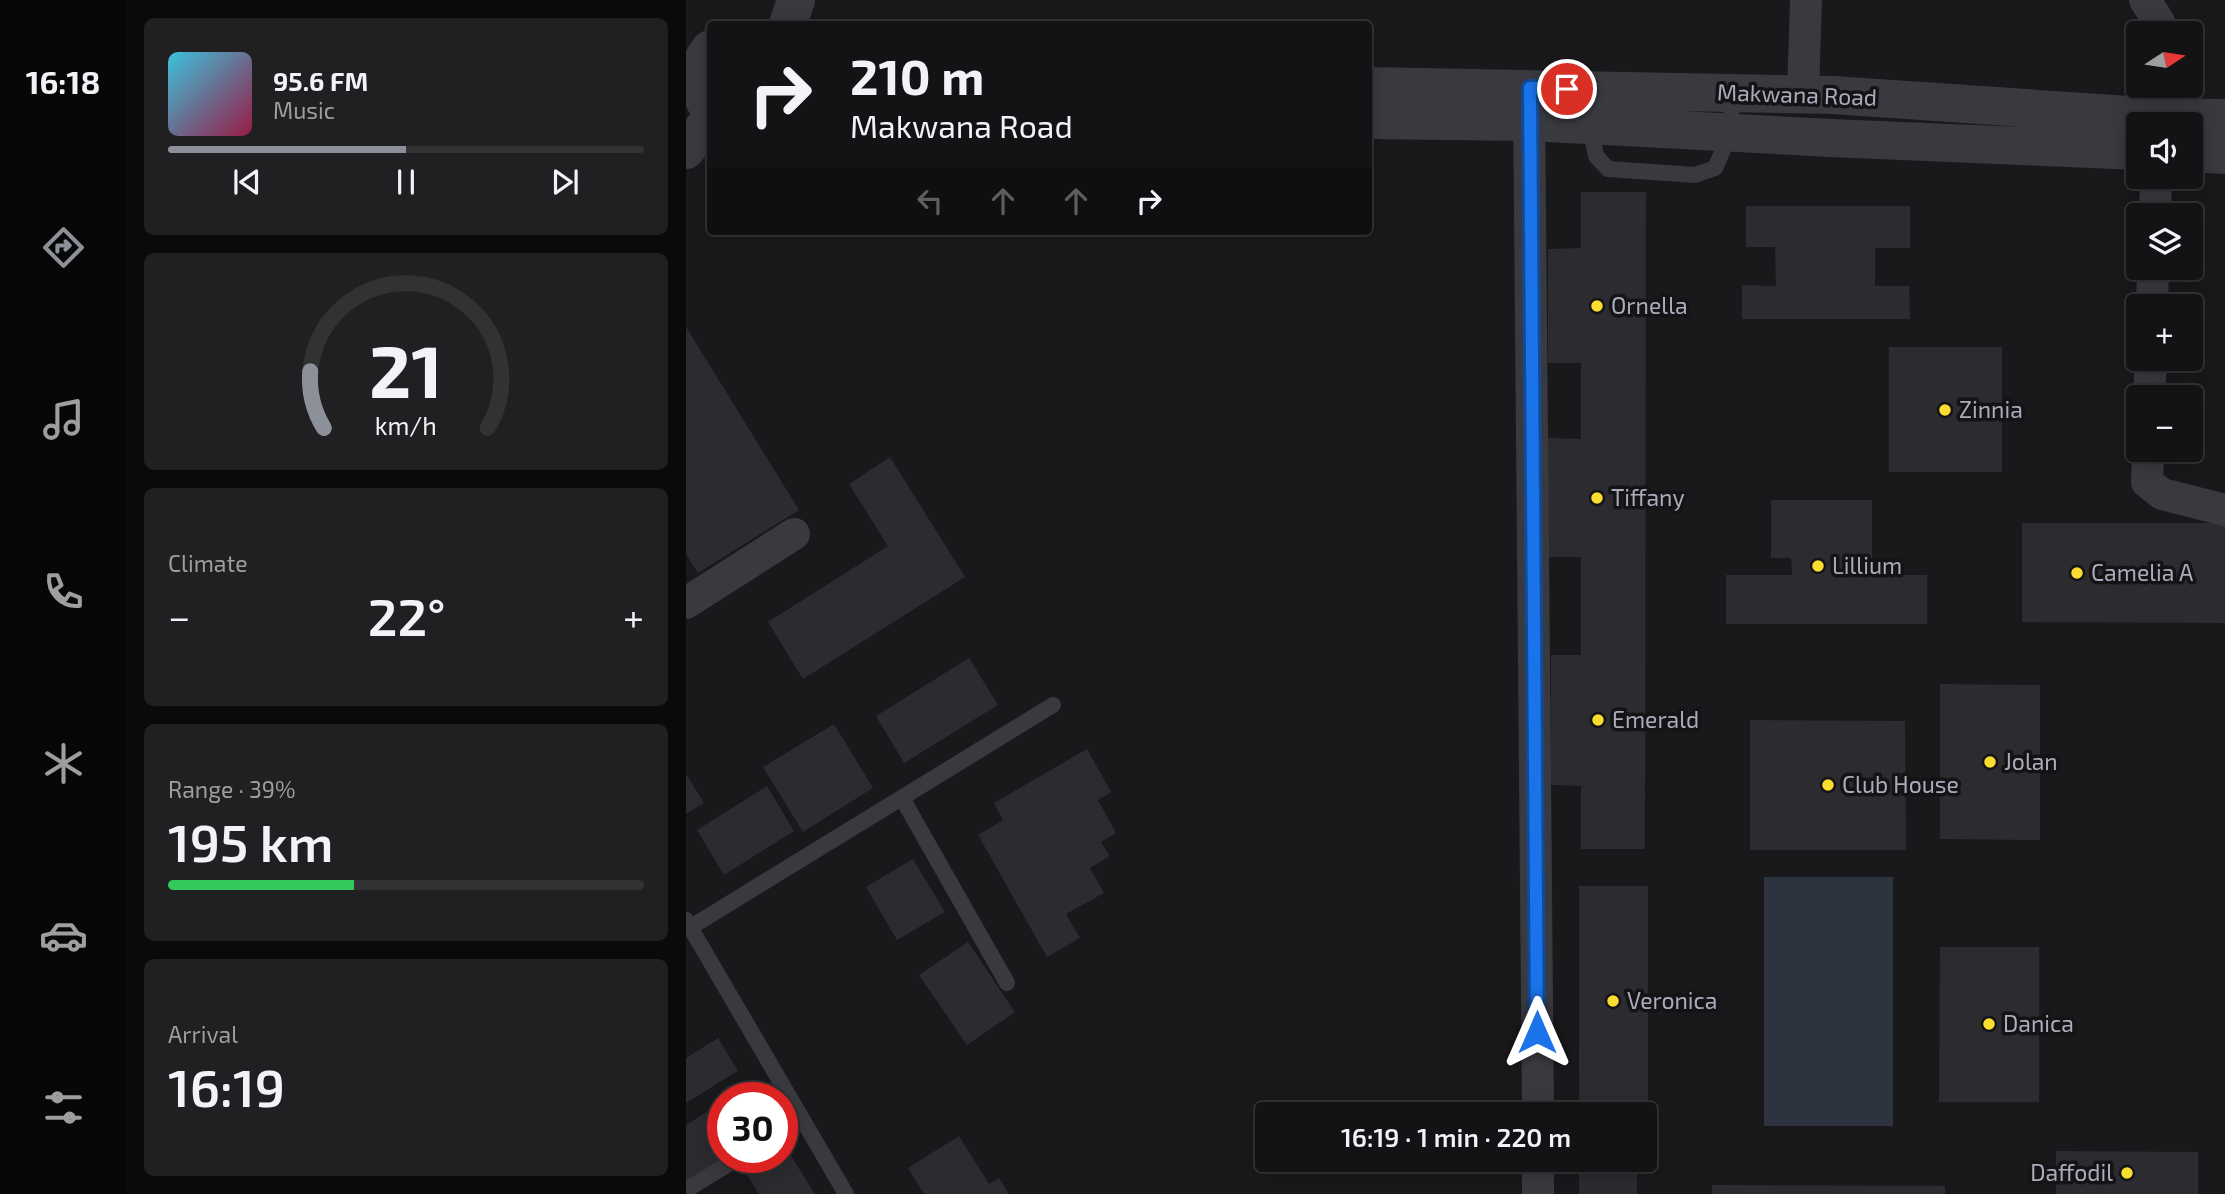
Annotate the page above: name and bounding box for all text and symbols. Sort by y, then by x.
north arrow [2126,21,2203,98]
map controls [2126,21,2203,462]
text: 210 m [850,46,984,105]
icon: right [735,49,826,140]
pin [1537,59,1597,119]
text: 16:18 [26,62,100,100]
text: 95.6 FM [273,65,368,96]
icon: arrive [1548,70,1586,108]
street label: Makwana Road [1717,77,1878,111]
text: Music [273,96,335,124]
text: Makwana Road [850,106,1073,144]
button: sound [2126,112,2203,189]
icon: previous [228,163,266,201]
icon: pause [387,163,425,201]
icon: next [546,163,584,201]
icon: left [911,182,949,220]
icon: ahead [984,182,1022,220]
icon: ahead [1057,182,1095,220]
icon: right [1130,182,1168,220]
button: layers [2126,203,2203,280]
icon: directions [39,223,88,272]
place label: Ornella [1611,291,1688,319]
button: + [2126,294,2203,371]
marker: Ornella [1589,298,1605,314]
text: 21 [369,325,443,413]
button: − [2126,385,2203,462]
icon: music [39,395,88,444]
place label: Zinnia [1959,395,2023,423]
marker: Zinnia [1937,402,1953,418]
text: km/h [375,410,437,440]
place label: Tiffany [1611,483,1685,511]
marker: Tiffany [1589,490,1605,506]
text: Climate [168,549,248,577]
place label: Lillium [1832,551,1902,579]
marker: Lillium [1810,558,1826,574]
place label: Camelia A [2091,558,2194,586]
marker: Camelia A [2069,565,2085,581]
icon: phone [39,567,88,616]
text: 22° [368,584,446,646]
text: − [168,593,190,639]
text: + [623,593,644,639]
place label: Emerald [1612,705,1699,733]
marker: Emerald [1590,712,1606,728]
icon: climate [39,739,88,788]
place label: Jolan [2004,747,2058,775]
marker: Jolan [1982,754,1998,770]
place label: Club House [1842,770,1959,798]
text: Range · 39% [168,775,296,803]
marker: Club House [1820,777,1836,793]
text: 195 km [168,810,333,872]
icon: car [39,911,88,960]
place label: Veronica [1627,986,1717,1014]
marker: Veronica [1605,993,1621,1009]
position arrow [1500,995,1574,1069]
place label: Danica [2003,1009,2074,1037]
marker: Danica [1981,1016,1997,1032]
text: Arrival [168,1020,238,1048]
text: 16:19 [168,1055,285,1117]
speed limit sign: 30 [707,1082,798,1173]
icon: filters [39,1083,88,1132]
text: 16:19 · 1 min · 220 m [1341,1121,1571,1152]
place label: Daffodil [2030,1158,2113,1186]
marker: Daffodil [2119,1165,2135,1181]

